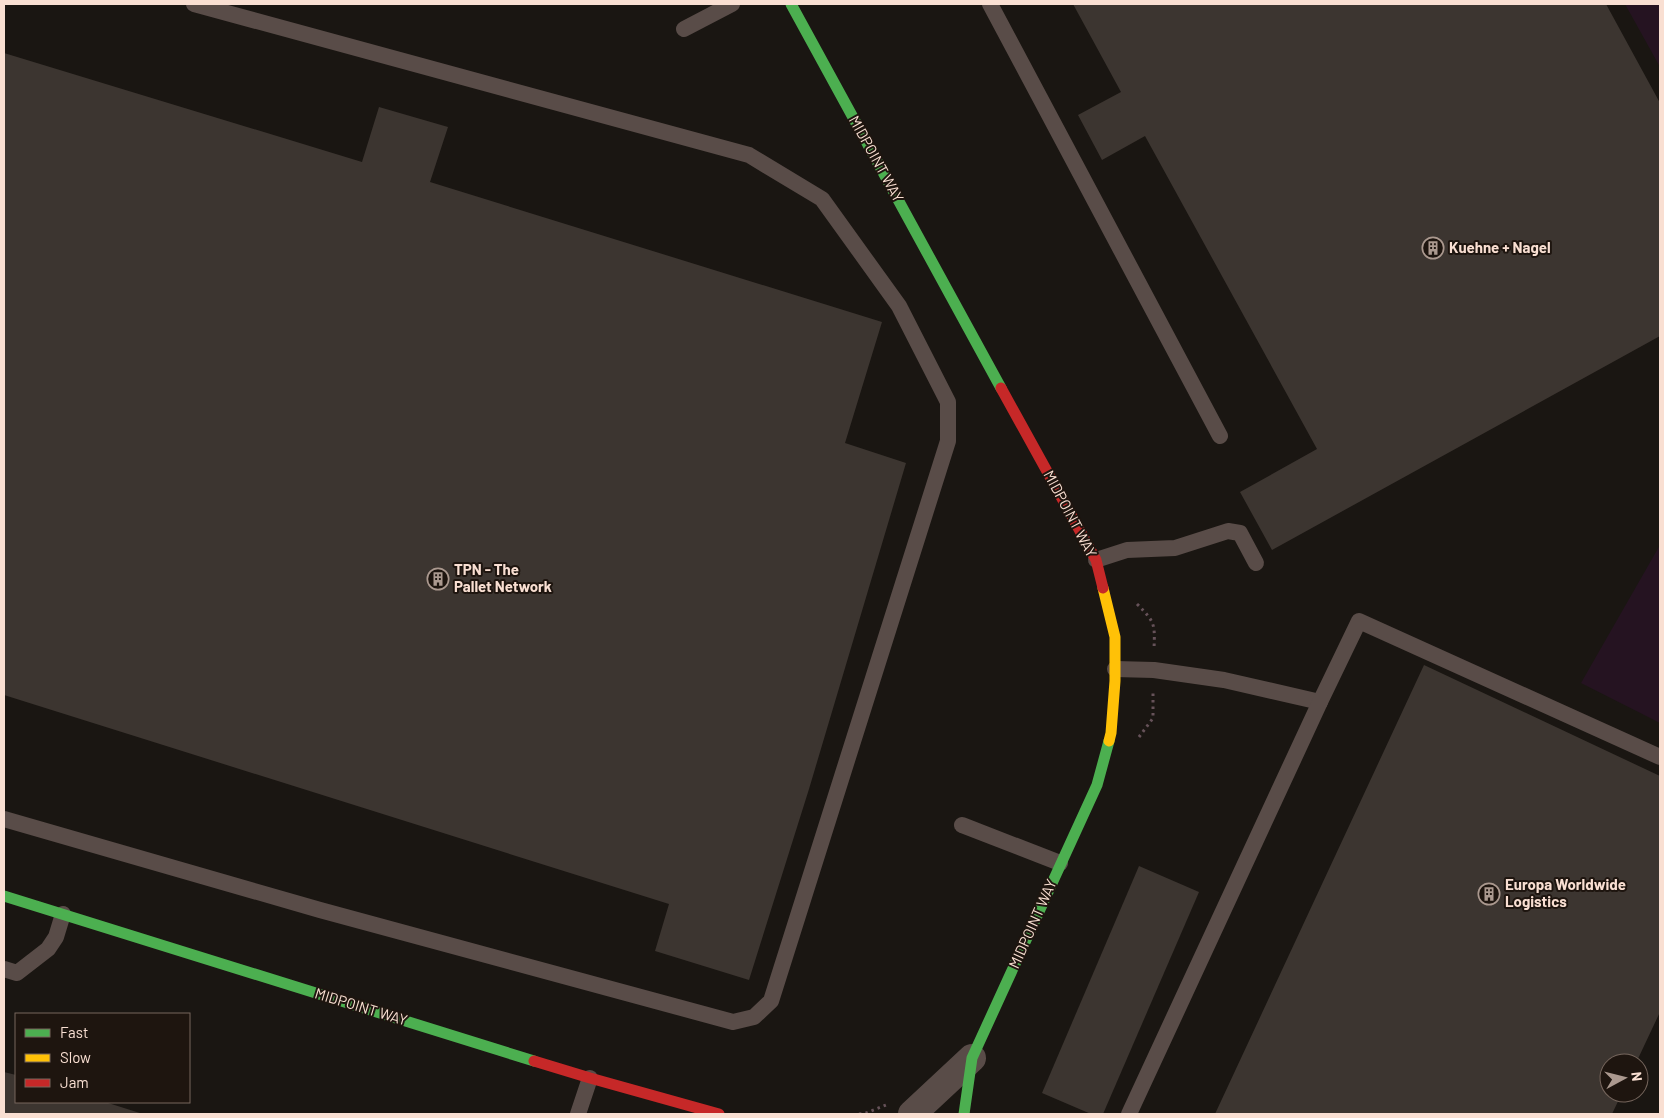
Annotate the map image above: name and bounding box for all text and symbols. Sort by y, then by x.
street label: MIDPOINT WAY [846,112,908,205]
building icon: Kuehne + Nagel [1421,236,1445,260]
place label: Kuehne + Nagel [1449,238,1551,256]
street label: MIDPOINT WAY [1040,467,1101,560]
place label: TPN - The Pallet Network [454,560,552,595]
building icon: TPN - The Pallet Network [426,567,450,591]
place label: Europa Worldwide Logistics [1505,875,1626,910]
street label: MIDPOINT WAY [1004,876,1060,971]
building icon: Europa Worldwide Logistics [1477,882,1501,906]
street label: MIDPOINT WAY [313,983,410,1029]
legend [15,1013,190,1103]
text: Fast [60,1023,88,1041]
text: Slow [60,1048,91,1066]
north arrow [1599,1053,1649,1103]
text: N [1628,1071,1646,1082]
text: Jam [60,1073,89,1091]

